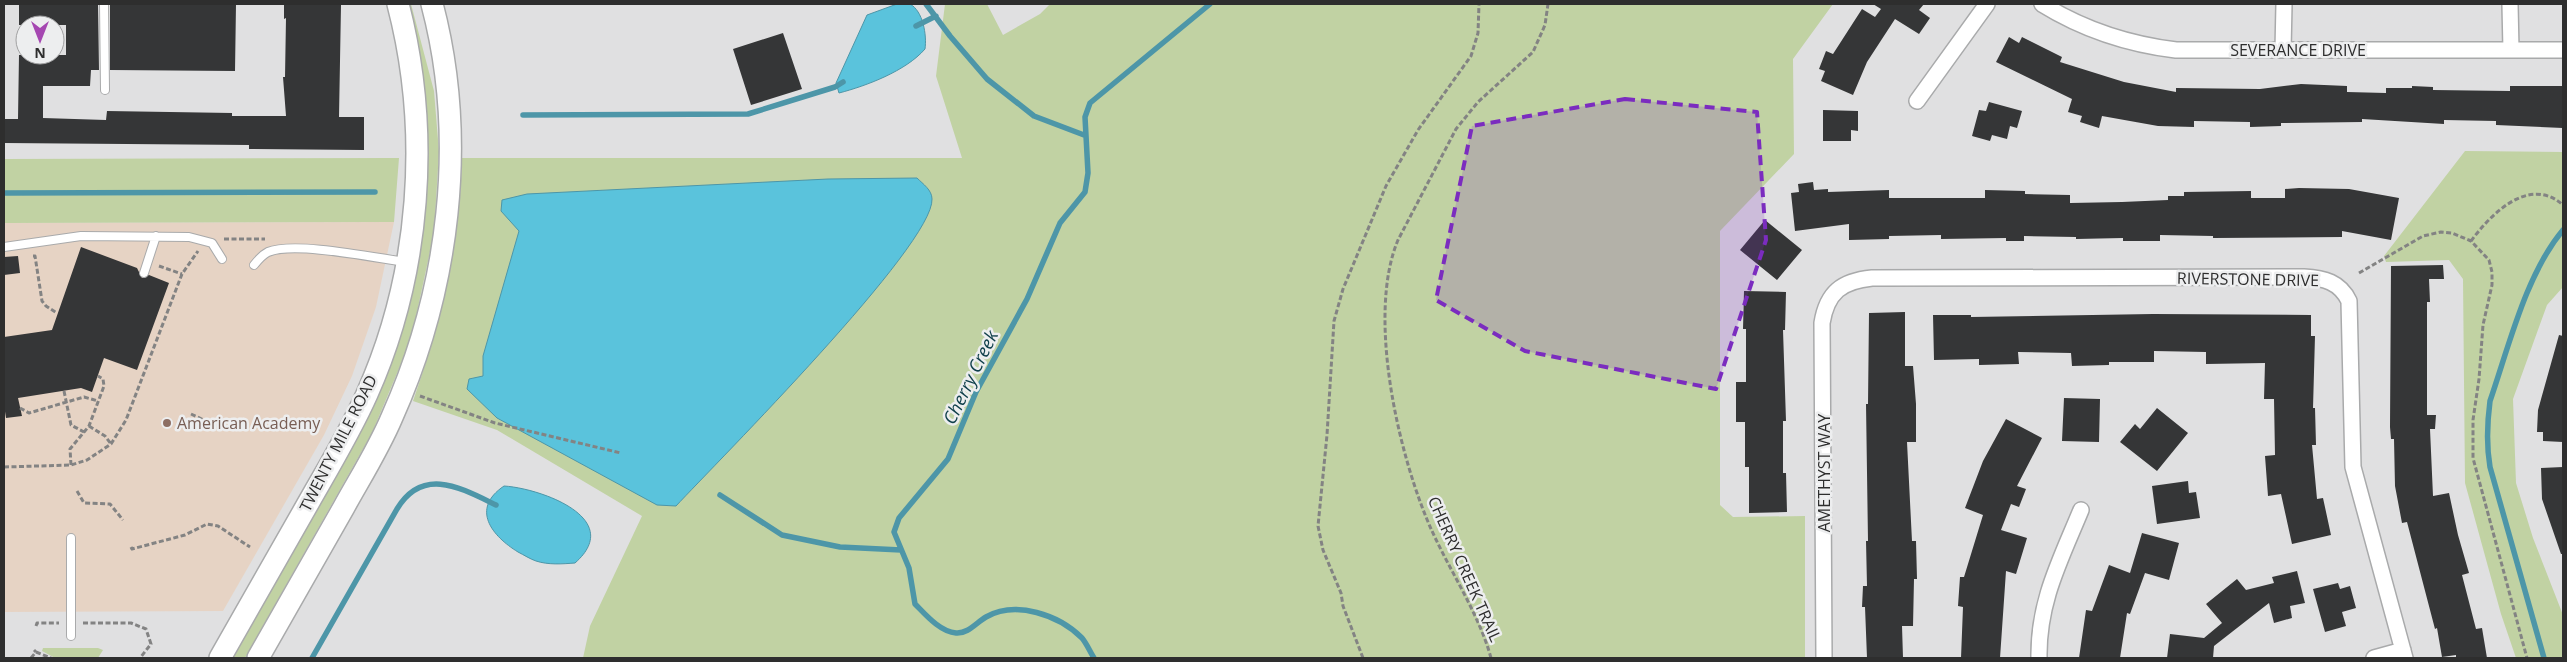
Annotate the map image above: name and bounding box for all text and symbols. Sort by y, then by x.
north arrow [15,15,65,65]
street label: SEVERANCE DRIVE [2230,39,2366,61]
text: N [34,44,46,63]
street label: RIVERSTONE DRIVE [2177,267,2319,291]
water label: Cherry Creek [937,325,1004,428]
street label: TWENTY MILE ROAD [294,371,382,515]
place label: American Academy [177,412,321,434]
street label: AMETHYST WAY [1813,414,1835,532]
marker: American Academy [161,417,173,429]
street label: CHERRY CREEK TRAIL [1423,493,1507,645]

